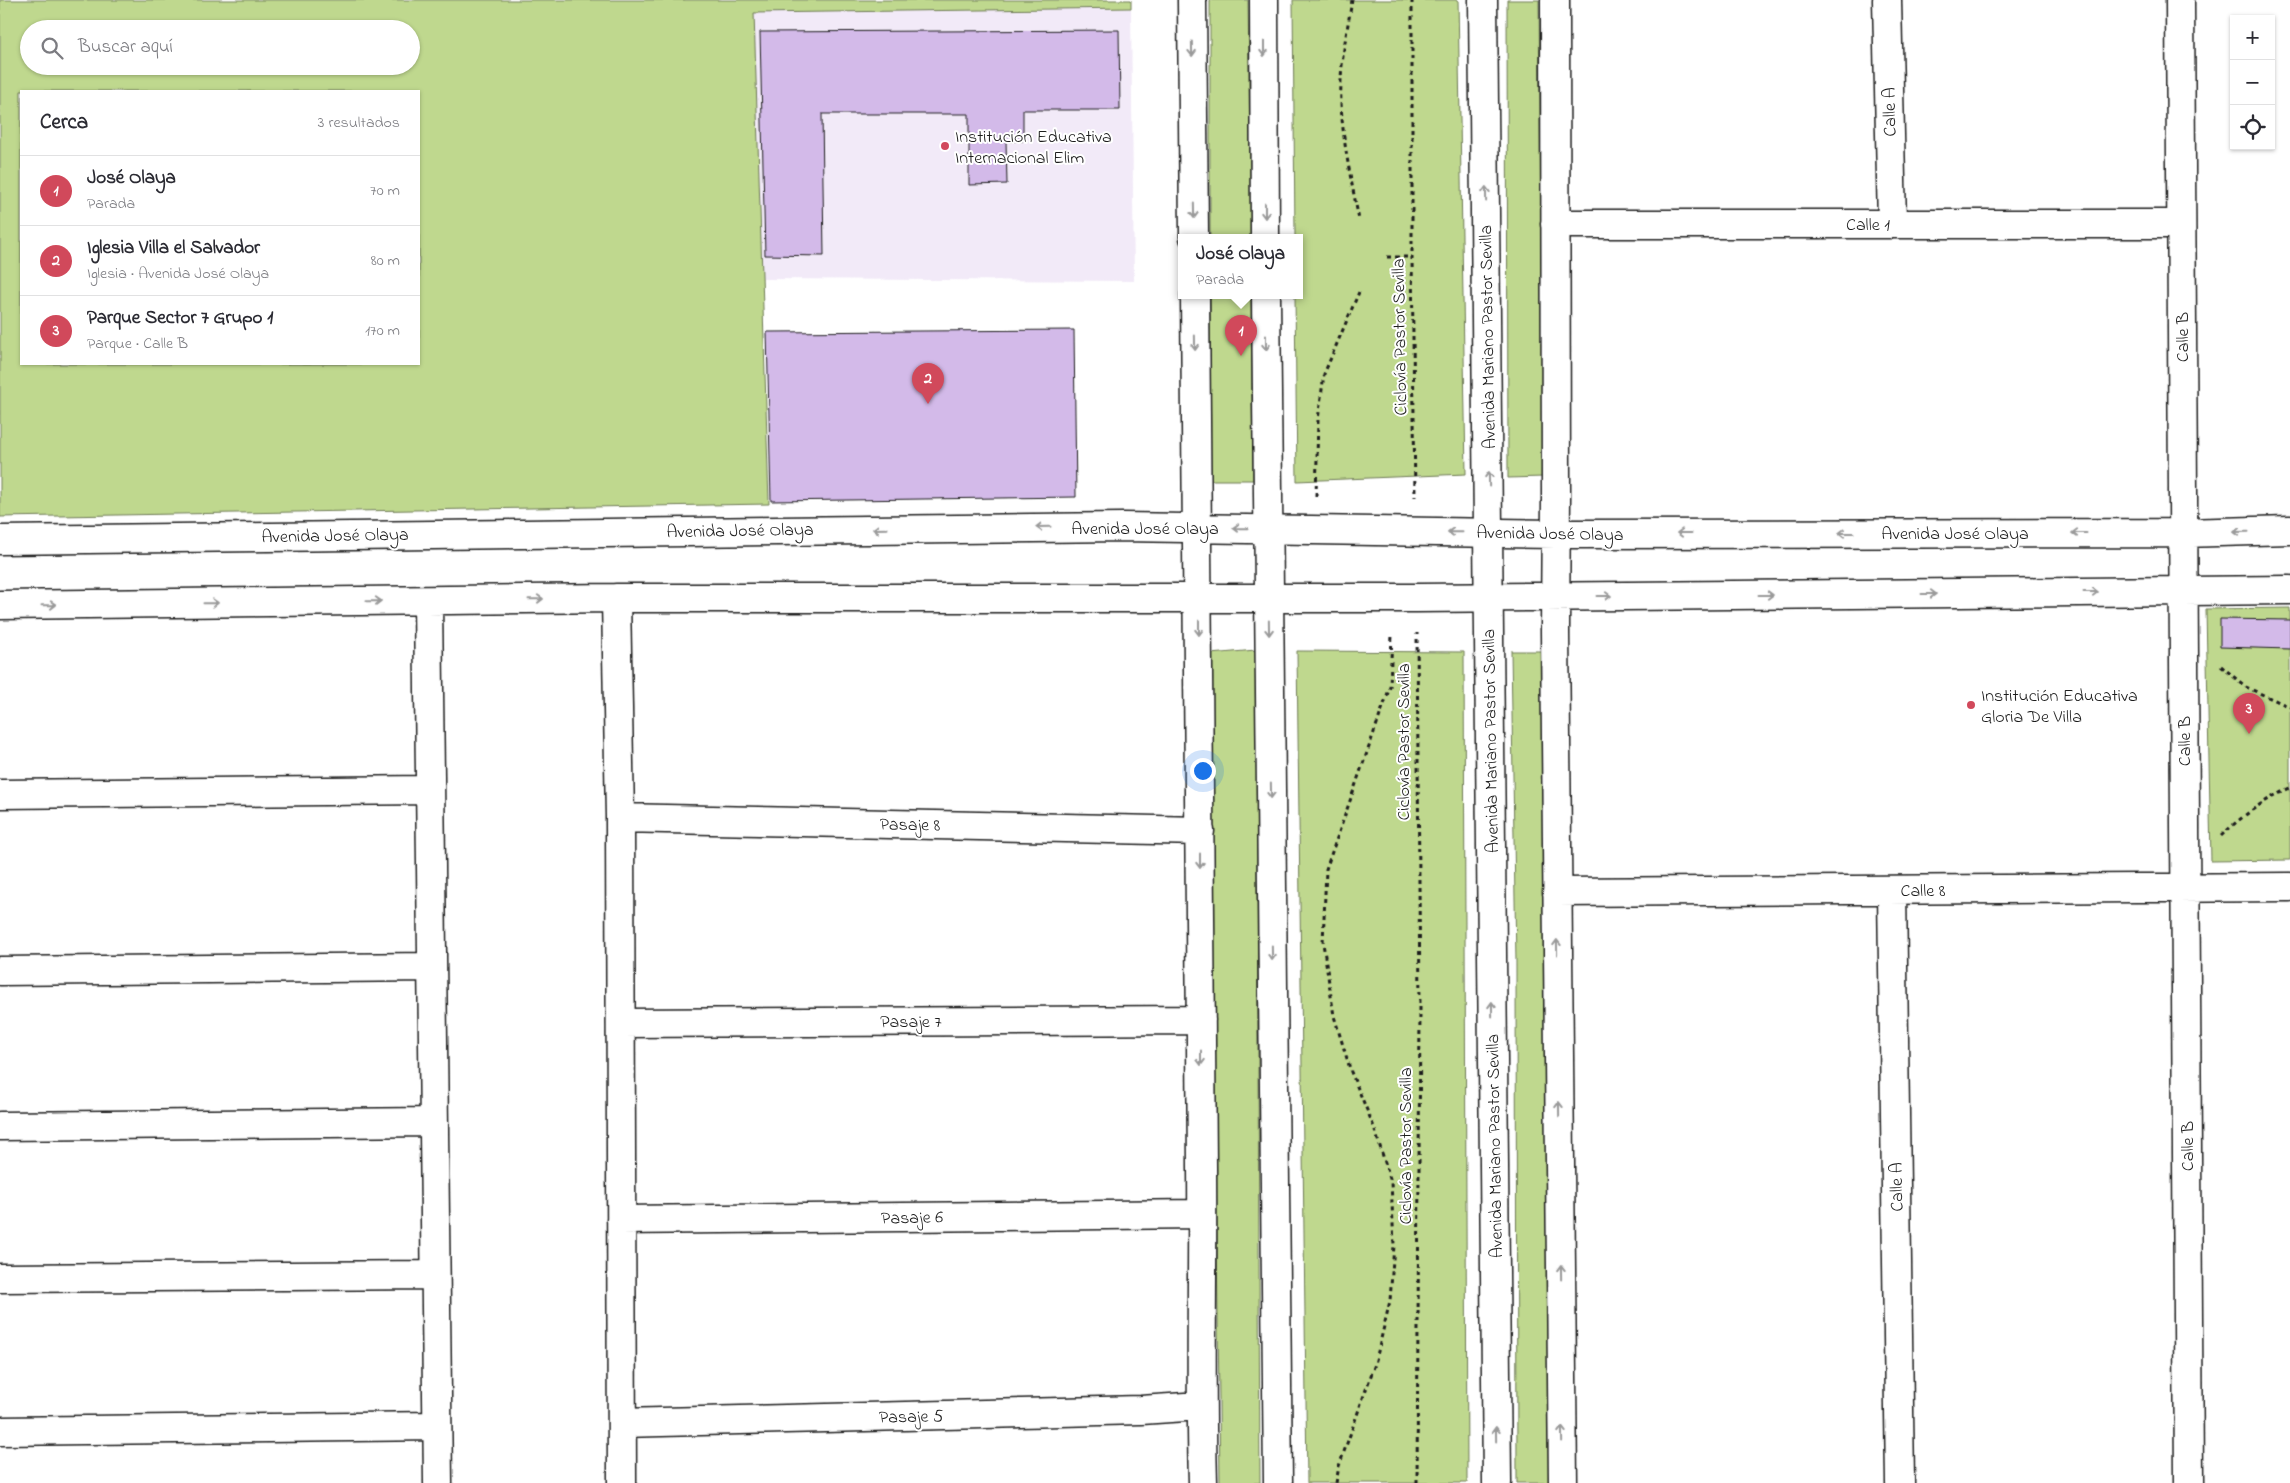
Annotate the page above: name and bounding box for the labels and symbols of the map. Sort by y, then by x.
one-way arrow [1187,40,1197,56]
one-way arrow [1259,40,1269,56]
street label: Calle A [1878,87,1904,137]
place label: Institución Educativa Internacional Elim [955,125,1112,172]
marker: Institución Educativa Internacional Elim [939,140,951,152]
one-way arrow [1481,187,1490,203]
one-way arrow [1189,202,1199,219]
one-way arrow [1260,202,1270,219]
street label: Calle 1 [1846,213,1890,239]
street label: Avenida Mariano Pastor Sevilla [1474,225,1504,449]
street label: Ciclovía Pastor Sevilla [1387,258,1415,416]
street label: Calle B [2171,312,2197,362]
pin: 1 [1225,315,1257,356]
one-way arrow [1190,335,1200,351]
one-way arrow [1261,335,1271,351]
pin: 2 [912,363,944,404]
one-way arrow [1484,472,1493,488]
street label: Avenida José Olaya [1071,517,1219,543]
street label: Avenida José Olaya [666,518,814,546]
street label: Avenida José Olaya [1476,521,1624,549]
one-way arrow [1035,522,1051,532]
street label: Avenida José Olaya [1881,522,2029,548]
street label: Avenida José Olaya [261,523,409,551]
one-way arrow [1232,523,1248,533]
one-way arrow [872,524,888,534]
one-way arrow [1447,527,1463,536]
one-way arrow [2234,527,2250,536]
one-way arrow [1676,528,1692,538]
one-way arrow [1839,528,1855,538]
one-way arrow [2071,528,2088,538]
one-way arrow [2083,587,2099,597]
one-way arrow [1921,589,1937,598]
one-way arrow [1758,590,1774,600]
one-way arrow [1596,591,1612,601]
one-way arrow [528,594,544,604]
one-way arrow [365,596,381,606]
one-way arrow [202,598,219,608]
one-way arrow [40,600,56,610]
one-way arrow [1194,620,1204,636]
one-way arrow [1264,620,1274,636]
street label: Avenida Mariano Pastor Sevilla [1477,629,1507,853]
street label: Ciclovía Pastor Sevilla [1392,663,1418,821]
place label: Institución Educativa Gloria De Villa [1981,684,2138,731]
pin: 3 [2233,693,2265,734]
marker: Institución Educativa Gloria De Villa [1965,699,1977,711]
street label: Calle B [2173,716,2199,766]
your location [1190,758,1216,784]
one-way arrow [1266,783,1275,799]
street label: Pasaje 8 [879,812,941,840]
one-way arrow [1195,852,1205,869]
street label: Calle 8 [1901,879,1946,905]
one-way arrow [1552,939,1562,956]
one-way arrow [1267,945,1277,961]
one-way arrow [1487,1002,1497,1018]
street label: Pasaje 7 [880,1010,942,1036]
street label: Avenida Mariano Pastor Sevilla [1481,1034,1511,1258]
one-way arrow [1196,1050,1206,1066]
street label: Ciclovía Pastor Sevilla [1394,1067,1420,1225]
one-way arrow [1554,1102,1564,1118]
street label: Calle B [2176,1121,2202,1171]
street label: Calle A [1885,1162,1911,1212]
street label: Pasaje 6 [881,1205,943,1233]
one-way arrow [1556,1264,1566,1280]
street label: Pasaje 5 [879,1404,943,1432]
one-way arrow [1491,1427,1501,1443]
one-way arrow [1557,1427,1567,1443]

